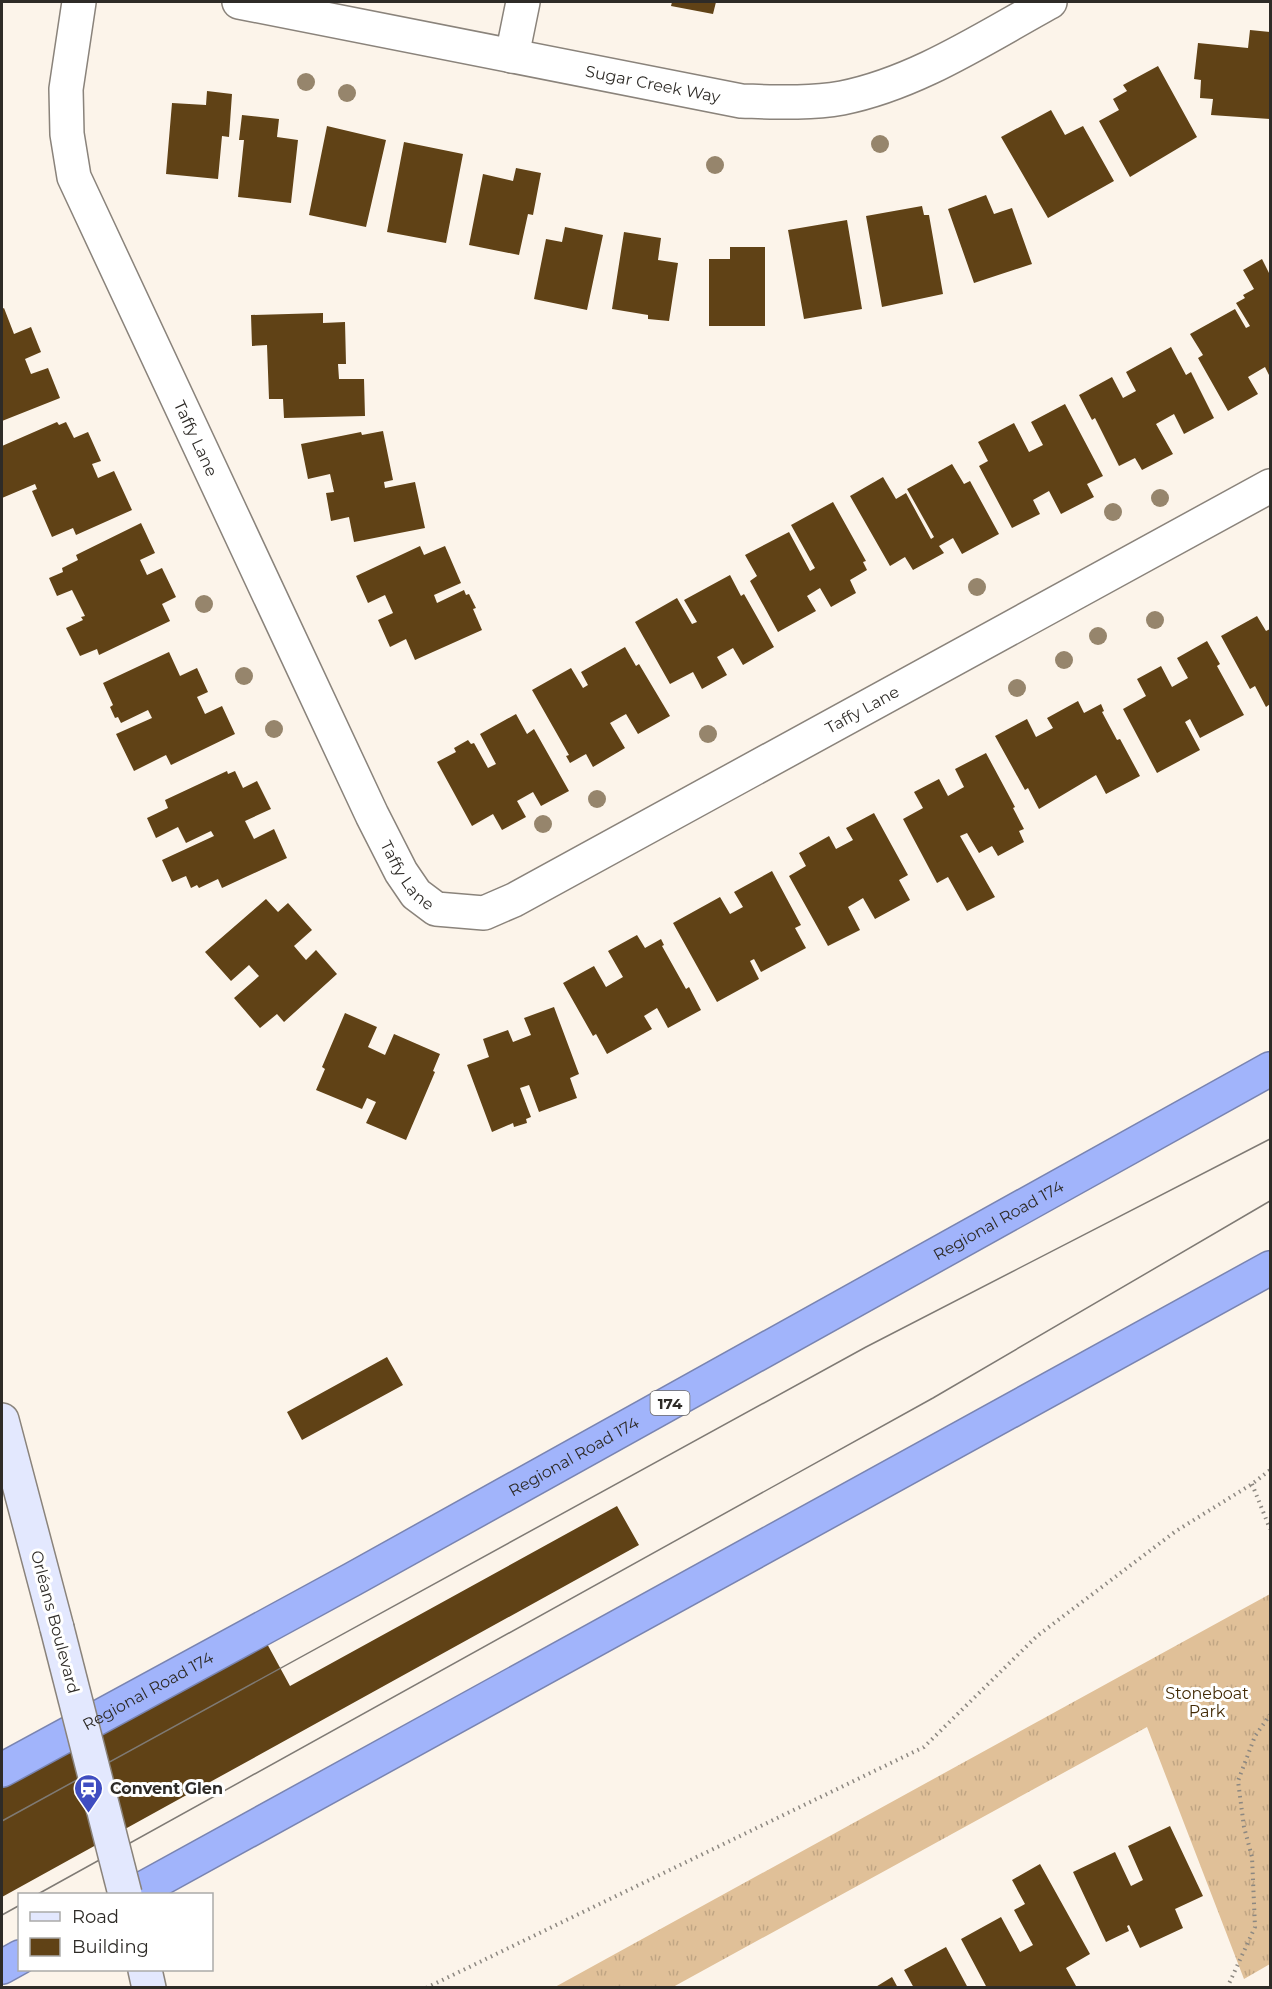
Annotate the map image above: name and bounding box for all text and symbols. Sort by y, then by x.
street label: Sugar Creek Way [584,61,722,106]
street label: Taffy Lane [170,398,222,479]
street label: Taffy Lane [822,682,902,737]
street label: Taffy Lane [377,837,438,914]
street label: Regional Road 174 [930,1176,1067,1264]
road number: 174 [650,1391,690,1415]
street label: Regional Road 174 [505,1412,642,1500]
street label: Orléans Boulevard [27,1548,83,1696]
street label: Regional Road 174 [79,1647,217,1734]
park label: Stoneboat Park [1165,1684,1249,1721]
station icon: Convent Glen [73,1772,105,1814]
place label: Convent Glen [110,1779,223,1798]
legend [18,1893,213,1971]
text: Road [72,1906,119,1928]
text: Building [72,1936,149,1958]

